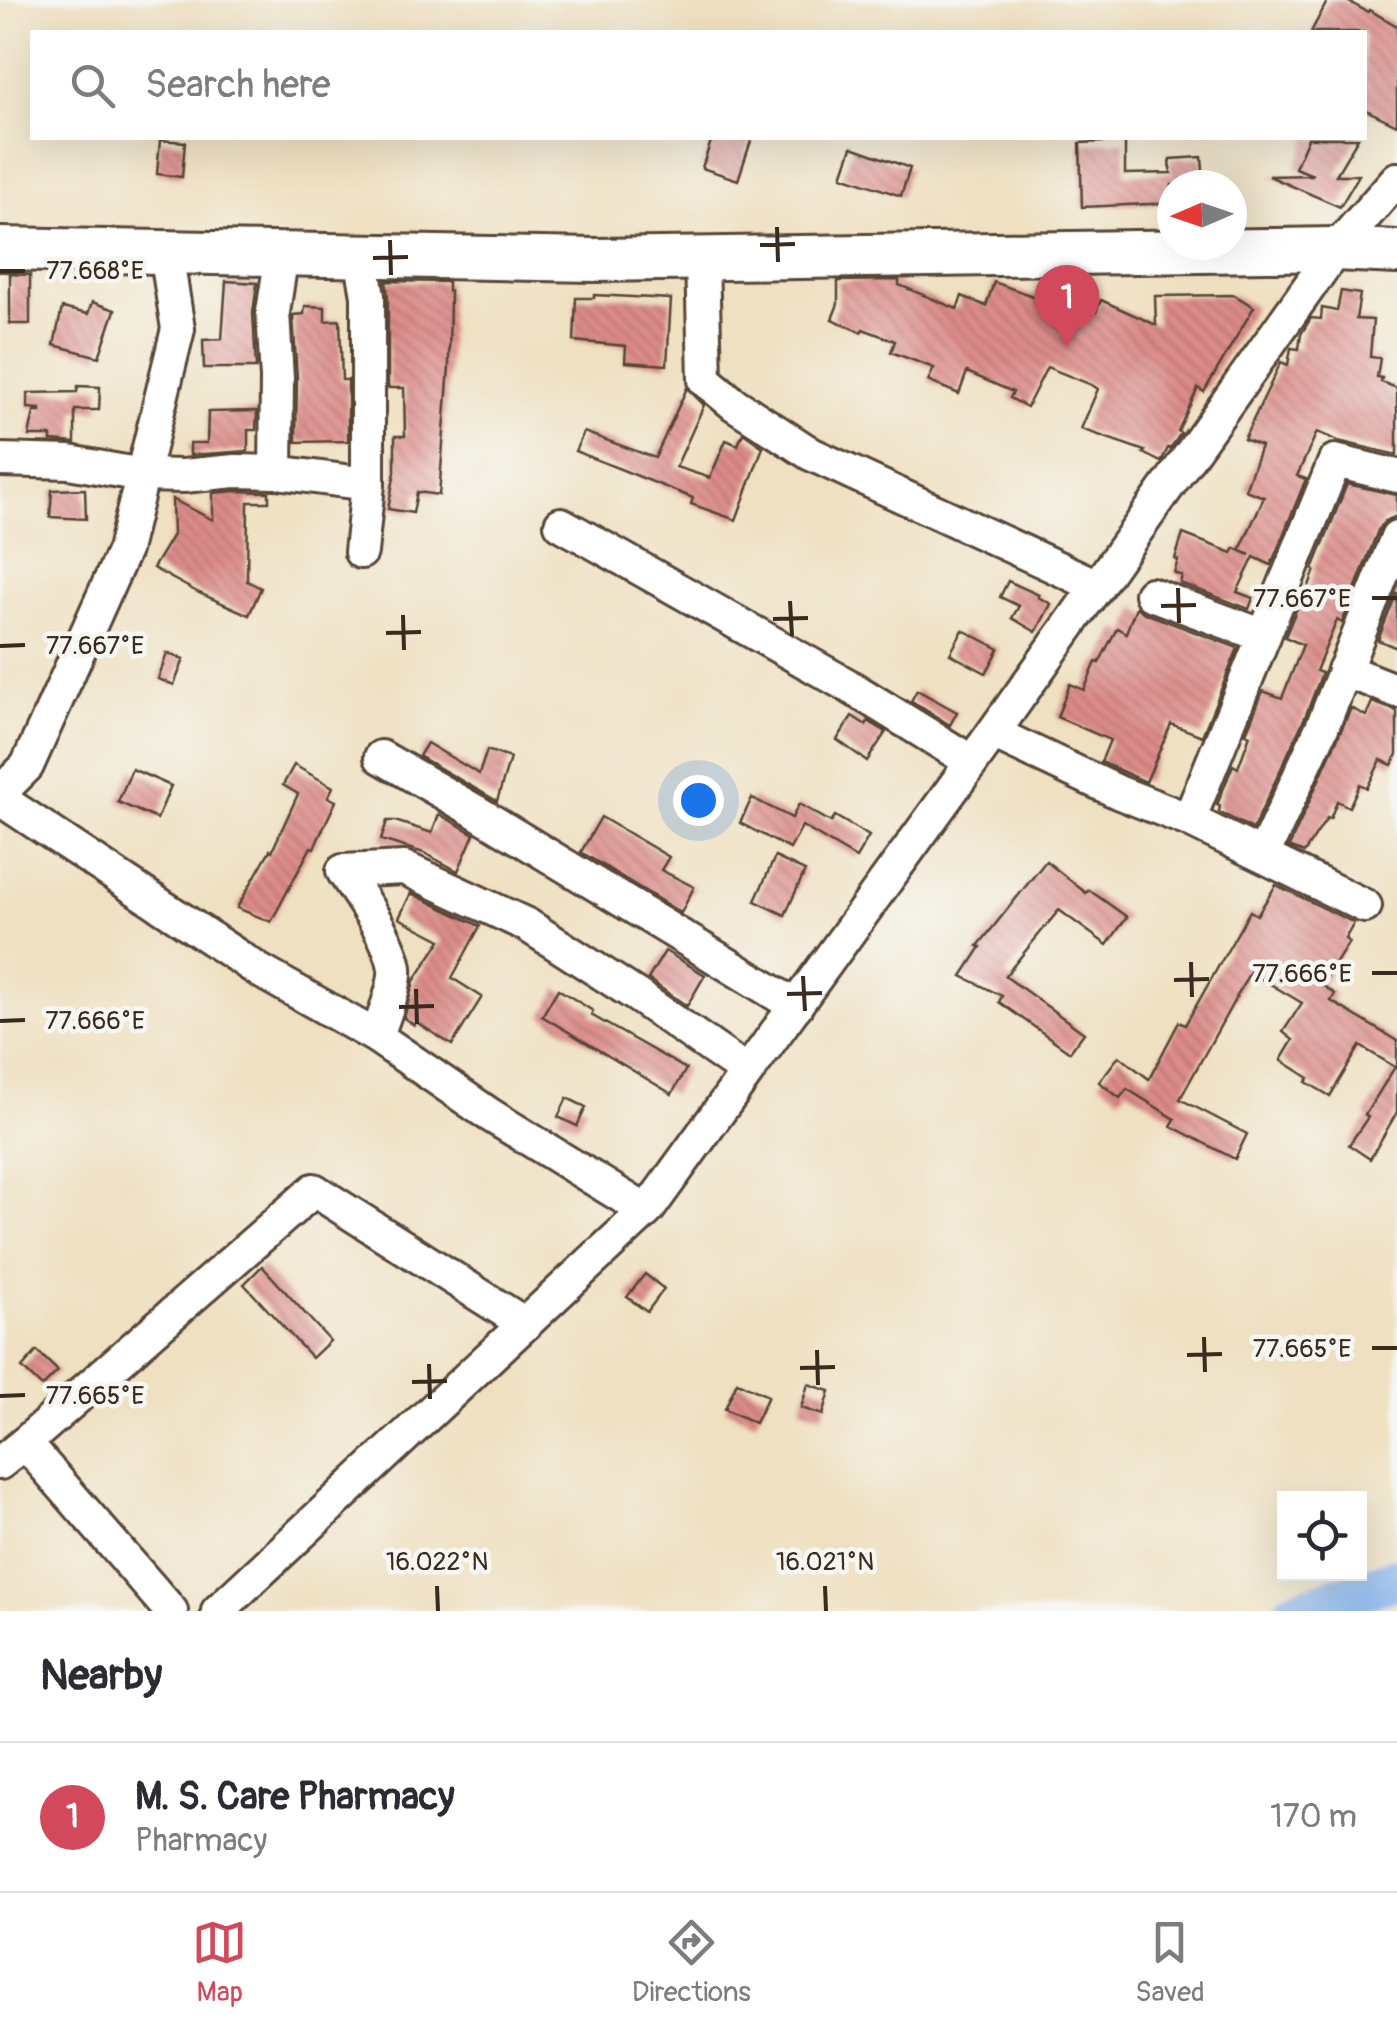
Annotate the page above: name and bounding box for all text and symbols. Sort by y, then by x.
search box [30,30,1367,140]
icon: search [65,58,120,113]
text: Search here [145,61,331,109]
north arrow [1157,170,1247,260]
text: 77.668°E [46,256,144,287]
pin: 1 [1034,264,1100,347]
text: 77.667°E [1253,584,1351,615]
text: 77.667°E [46,631,144,662]
your location [673,775,724,826]
text: 77.666°E [1252,959,1352,990]
text: 77.666°E [45,1006,145,1037]
text: 77.665°E [1253,1334,1351,1365]
text: 77.665°E [46,1381,144,1412]
map controls [1277,1491,1367,1581]
button: locate [1277,1491,1367,1581]
text: 16.022°N [386,1547,488,1578]
text: 16.021°N [776,1547,874,1578]
text: Nearby [40,1650,162,1702]
text: M. S. Care Pharmacy [135,1773,454,1821]
text: 1 [66,1797,79,1837]
text: 170 m [1270,1797,1357,1837]
text: Pharmacy [135,1821,267,1861]
tab: Map [192,1915,247,2010]
tab: Directions [632,1915,751,2010]
tab: Saved [1135,1915,1205,2010]

